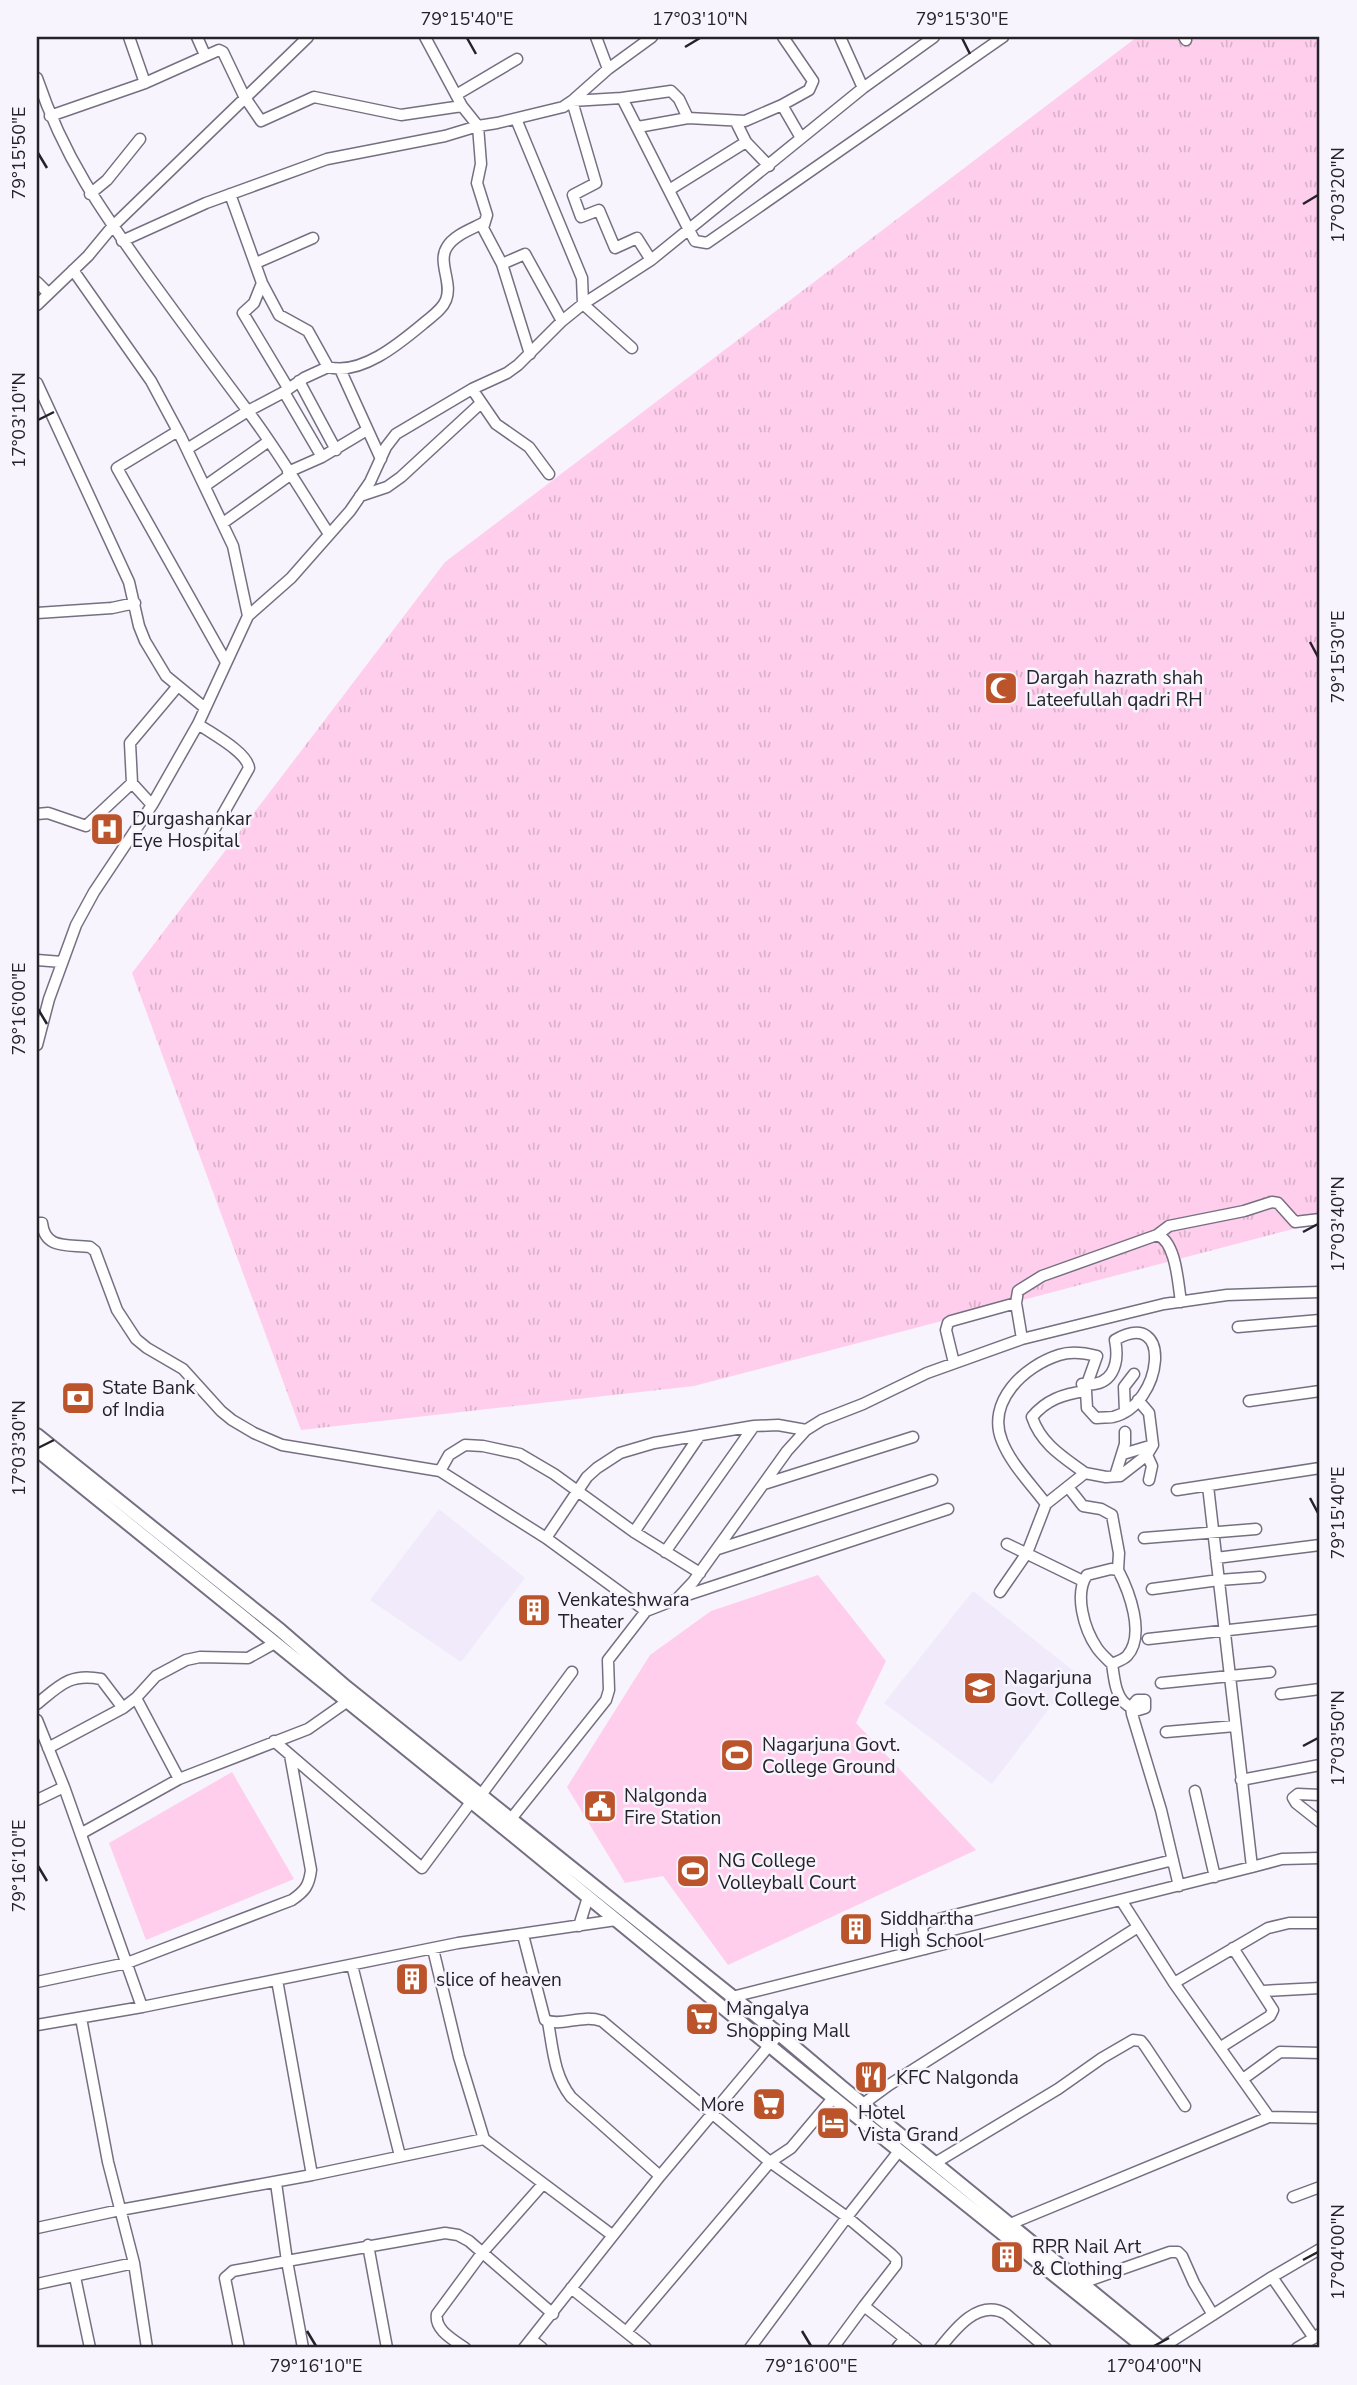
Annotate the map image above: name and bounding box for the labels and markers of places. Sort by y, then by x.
place label: Dargah hazrath shah Lateefullah qadri RH [1026,665,1203,713]
mosque icon: Dargah hazrath shah Lateefullah qadri RH [982,669,1020,707]
place label: Durgashankar Eye Hospital [132,806,252,854]
hospital icon: Durgashankar Eye Hospital [88,810,126,848]
place label: State Bank of India [102,1375,196,1423]
bank icon: State Bank of India [59,1379,97,1417]
place label: Venkateshwara Theater [557,1587,690,1635]
building icon: Venkateshwara Theater [515,1591,553,1629]
place label: Nagarjuna Govt. College [1004,1665,1120,1713]
school or university icon: Nagarjuna Govt. College [961,1669,999,1707]
place label: Nagarjuna Govt. College Ground [762,1732,900,1780]
sports icon: Nagarjuna Govt. College Ground [718,1736,756,1774]
place label: Nalgonda Fire Station [624,1783,721,1831]
public building icon: Nalgonda Fire Station [581,1787,619,1825]
place label: NG College Volleyball Court [717,1848,856,1896]
sports icon: NG College Volleyball Court [674,1852,712,1890]
place label: Siddhartha High School [880,1906,984,1954]
building icon: Siddhartha High School [837,1910,875,1948]
building icon: slice of heaven [393,1960,431,1998]
place label: slice of heaven [436,1967,562,1993]
place label: Mangalya Shopping Mall [726,1996,850,2044]
supermarket icon: Mangalya Shopping Mall [683,2000,721,2038]
restaurant icon: KFC Nalgonda [852,2058,890,2096]
place label: KFC Nalgonda [896,2065,1019,2091]
supermarket icon: More [750,2085,788,2123]
place label: More [700,2092,744,2118]
place label: Hotel Vista Grand [857,2100,959,2148]
hotel icon: Hotel Vista Grand [814,2104,852,2142]
place label: RPR Nail Art & Clothing [1032,2234,1142,2282]
building icon: RPR Nail Art & Clothing [988,2238,1026,2276]

